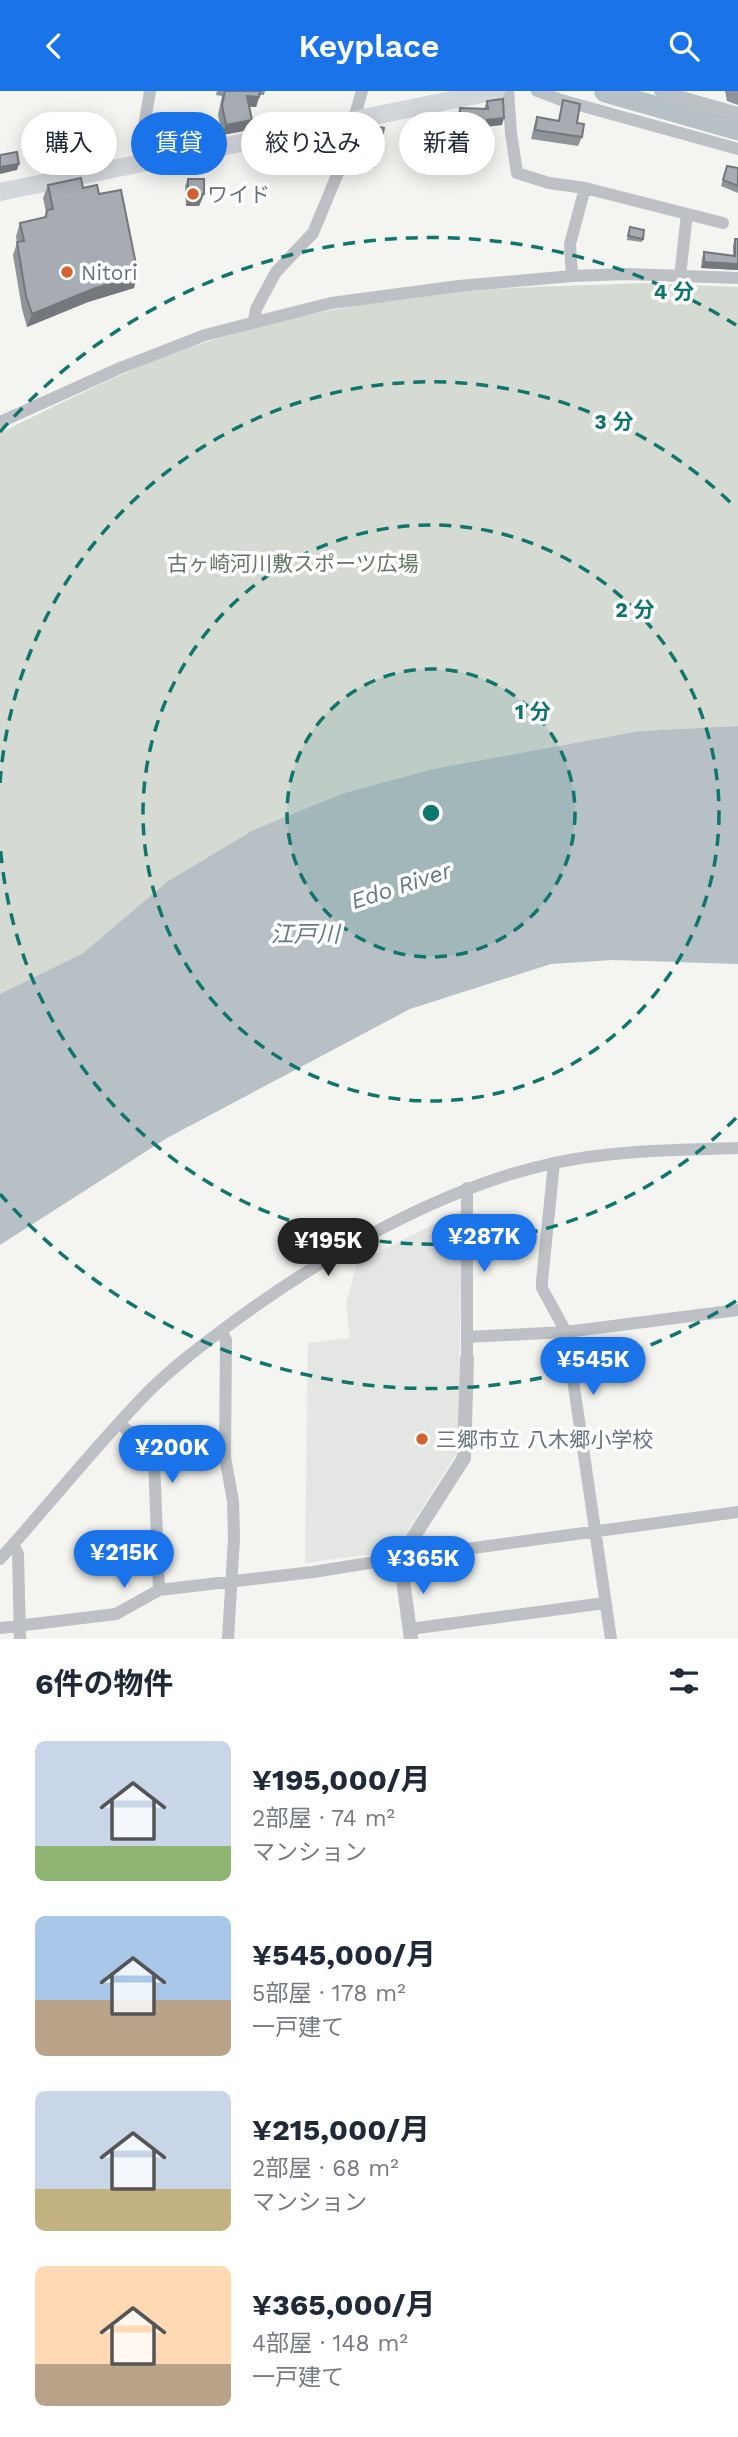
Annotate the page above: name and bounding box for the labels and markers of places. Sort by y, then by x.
place label: ワイド [207,182,270,207]
marker: ワイド [185,186,201,202]
place label: Nitori [81,260,138,285]
marker: Nitori [59,264,75,280]
centre of rings [419,801,443,825]
pin: ¥287K [435,1215,533,1274]
pin: ¥195K [279,1219,377,1278]
pin: ¥545K [544,1337,642,1397]
pin: ¥200K [123,1425,221,1485]
place label: 三郷市立 八木郷小学校 [436,1427,653,1452]
marker: 三郷市立 八木郷小学校 [414,1431,430,1447]
pin: ¥215K [75,1531,173,1590]
pin: ¥365K [374,1537,472,1596]

